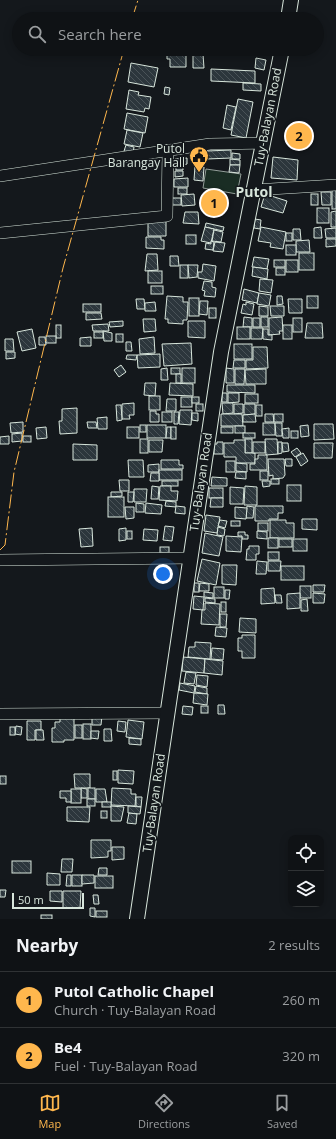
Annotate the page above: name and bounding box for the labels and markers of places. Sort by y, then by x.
pin: 2 [286,121,312,151]
place label: Putol Barangay Hall [108,140,185,171]
public building icon: Putol Barangay Hall [188,145,210,173]
pin: 1 [201,188,227,218]

